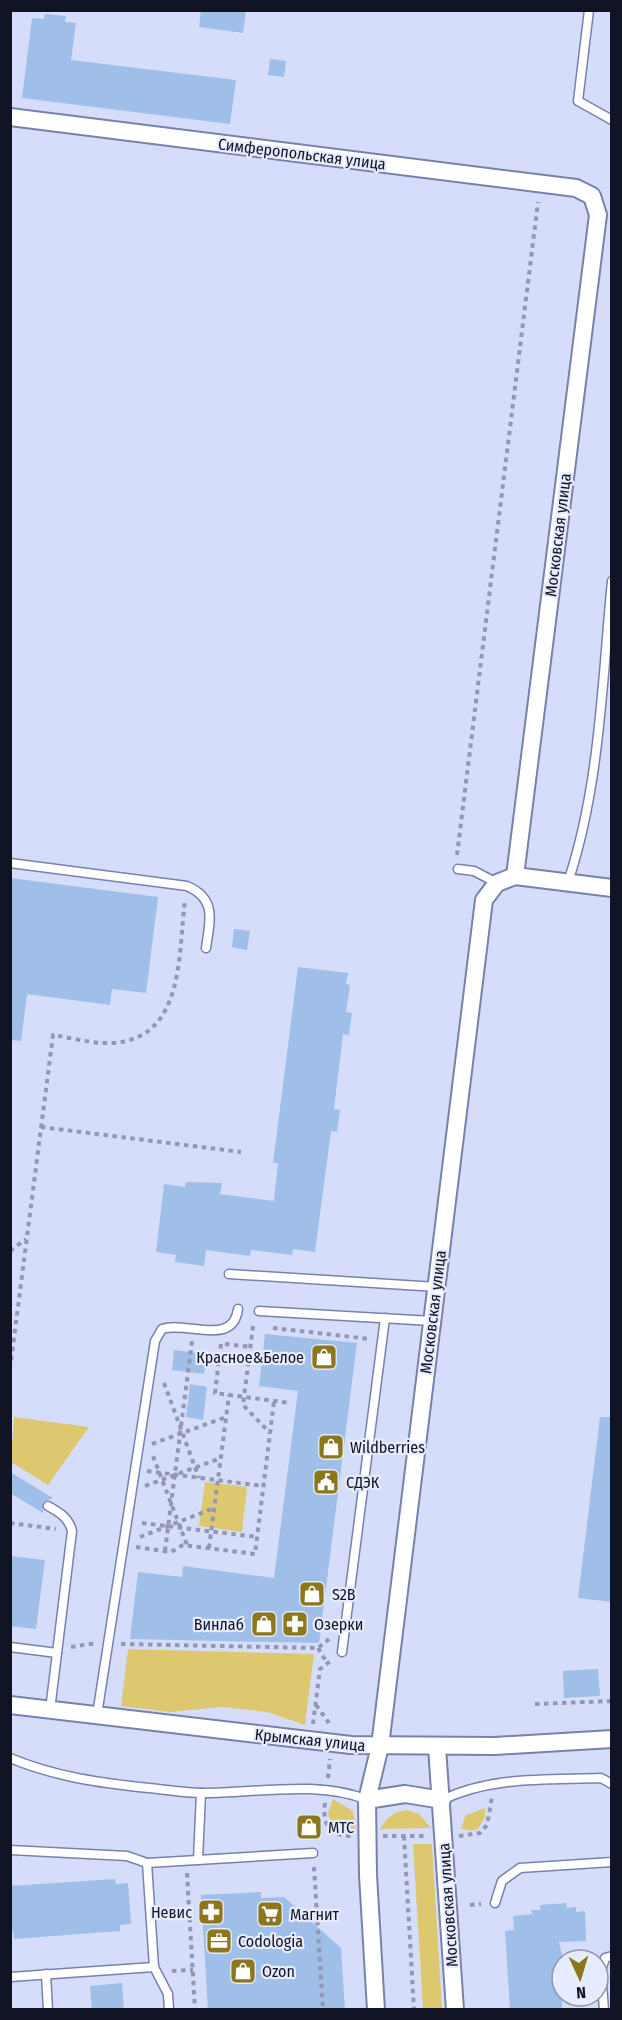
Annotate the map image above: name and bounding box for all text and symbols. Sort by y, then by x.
street label: Симферопольская улица [217,134,387,174]
street label: Московская улица [541,472,575,598]
street label: Московская улица [416,1249,450,1375]
shop icon: Красное&Белое [309,1342,339,1372]
place label: Красное&Белое [196,1348,304,1367]
shop icon: Wildberries [316,1432,346,1462]
place label: Wildberries [350,1438,425,1457]
public building icon: СДЭК [311,1467,341,1497]
place label: СДЭК [346,1473,380,1492]
shop icon: S2B [297,1579,327,1609]
place label: S2B [332,1585,356,1604]
shop icon: Винлаб [249,1609,279,1639]
pharmacy icon: Озерки [280,1609,310,1639]
place label: Винлаб [194,1615,244,1634]
place label: Озерки [314,1615,363,1634]
street label: Крымская улица [254,1725,366,1755]
shop icon: МТС [294,1812,324,1842]
place label: МТС [328,1818,354,1837]
street label: Московская улица [434,1842,462,1968]
pharmacy icon: Невис [196,1897,226,1927]
supermarket icon: Магнит [255,1899,285,1929]
place label: Невис [151,1903,192,1922]
place label: Магнит [290,1905,340,1924]
office icon: Codologia [204,1926,234,1956]
place label: Codologia [238,1932,303,1951]
north arrow [550,1948,610,2008]
shop icon: Ozon [228,1956,258,1986]
place label: Ozon [262,1962,295,1981]
text: N [576,1983,586,2002]

